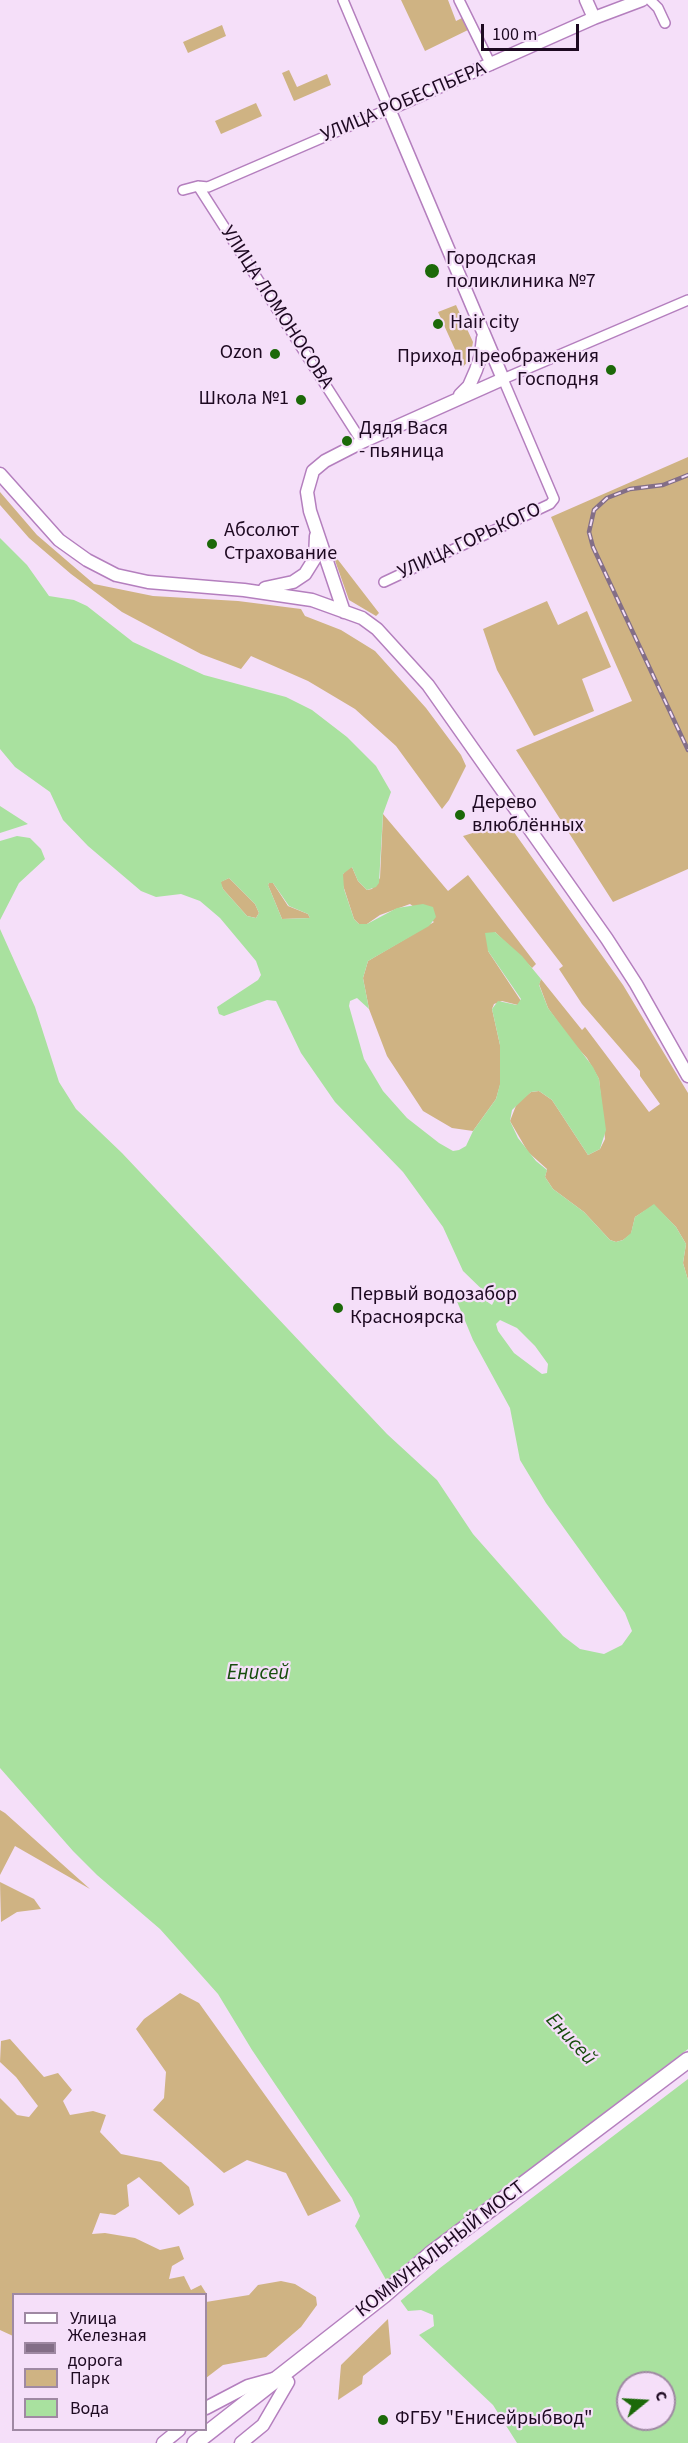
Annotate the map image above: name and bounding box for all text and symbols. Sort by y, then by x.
scale bar [484,12,582,50]
text: 100 m [492,22,537,47]
street label: УЛИЦА РОБЕСПЬЕРА [318,57,490,149]
street label: УЛИЦА ЛОМОНОСОВА [214,222,338,394]
place label: Городская поликлиника №7 [446,248,596,295]
marker: Городская поликлиника №7 [423,262,441,280]
place label: Hair city [450,312,519,336]
marker: Hair city [431,317,445,331]
place label: Ozon [220,342,263,366]
place label: Приход Преображения Господня [397,346,599,393]
marker: Ozon [268,347,282,361]
marker: Приход Преображения Господня [604,363,618,377]
place label: Школа №1 [199,388,289,412]
marker: Школа №1 [294,393,308,407]
place label: Дядя Вася - пьяница [359,418,448,465]
marker: Дядя Вася - пьяница [340,434,354,448]
street label: УЛИЦА ГОРЬКОГО [395,498,545,586]
place label: Абсолют Страхование [224,520,337,567]
marker: Абсолют Страхование [205,537,219,551]
place label: Дерево влюблённых [472,792,584,839]
marker: Дерево влюблённых [453,808,467,822]
place label: Первый водозабор Красноярска [350,1284,517,1331]
marker: Первый водозабор Красноярска [331,1301,345,1315]
water label: Енисей [227,1661,289,1687]
water label: Енисей [539,2009,601,2071]
street label: КОММУНАЛЬНЫЙ МОСТ [352,2177,530,2323]
legend [12,2293,207,2431]
text: Улица [70,2306,117,2331]
text: Железная дорога [68,2323,147,2373]
text: Парк [70,2366,110,2391]
north arrow [616,2371,676,2431]
text: С [649,2388,673,2404]
text: Вода [70,2396,109,2421]
place label: ФГБУ "Енисейрыбвод" [395,2408,592,2432]
marker: ФГБУ "Енисейрыбвод" [376,2413,390,2427]

